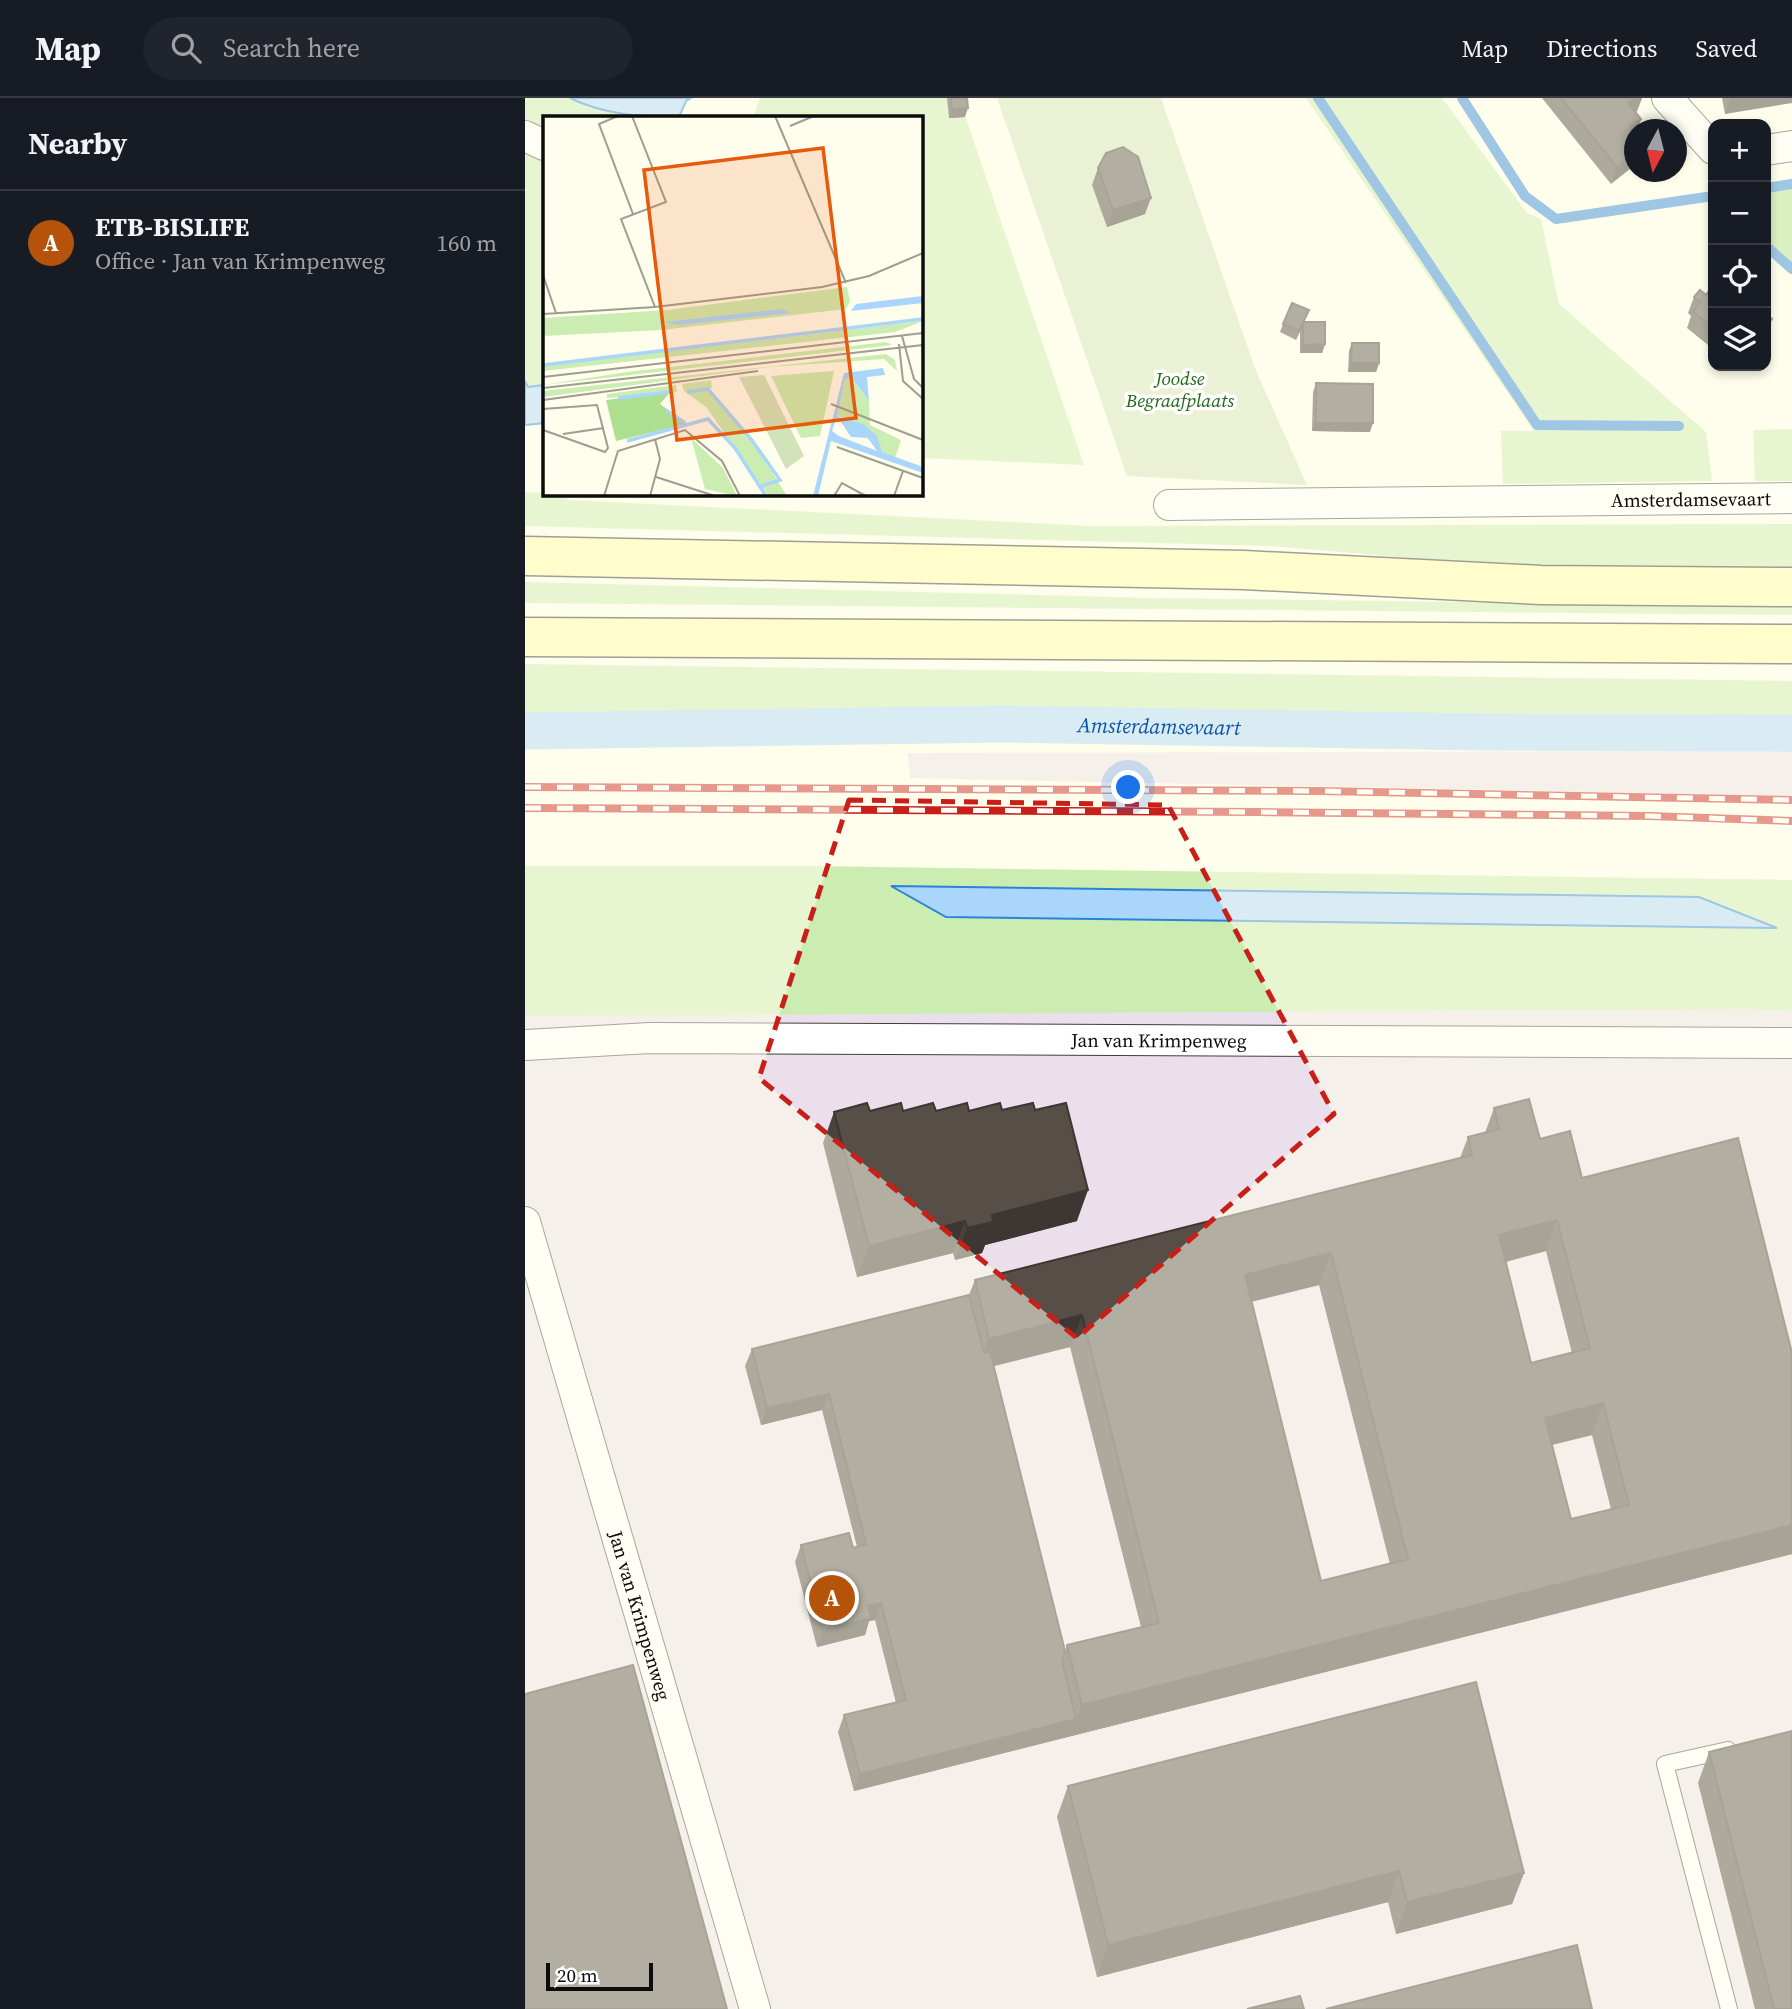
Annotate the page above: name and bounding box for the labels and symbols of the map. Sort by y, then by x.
inset map [543,116,922,495]
north arrow [1624,119,1687,182]
park label: Joodse Begraafplaats [1125,365,1234,413]
street label: Amsterdamsevaart [1611,485,1772,513]
water label: Amsterdamsevaart [1076,710,1242,742]
your location [1111,770,1145,804]
street label: Jan van Krimpenweg [1070,1027,1247,1054]
street label: Jan van Krimpenweg [603,1527,677,1704]
pin: A [809,1572,855,1624]
scale bar [546,1960,653,1992]

